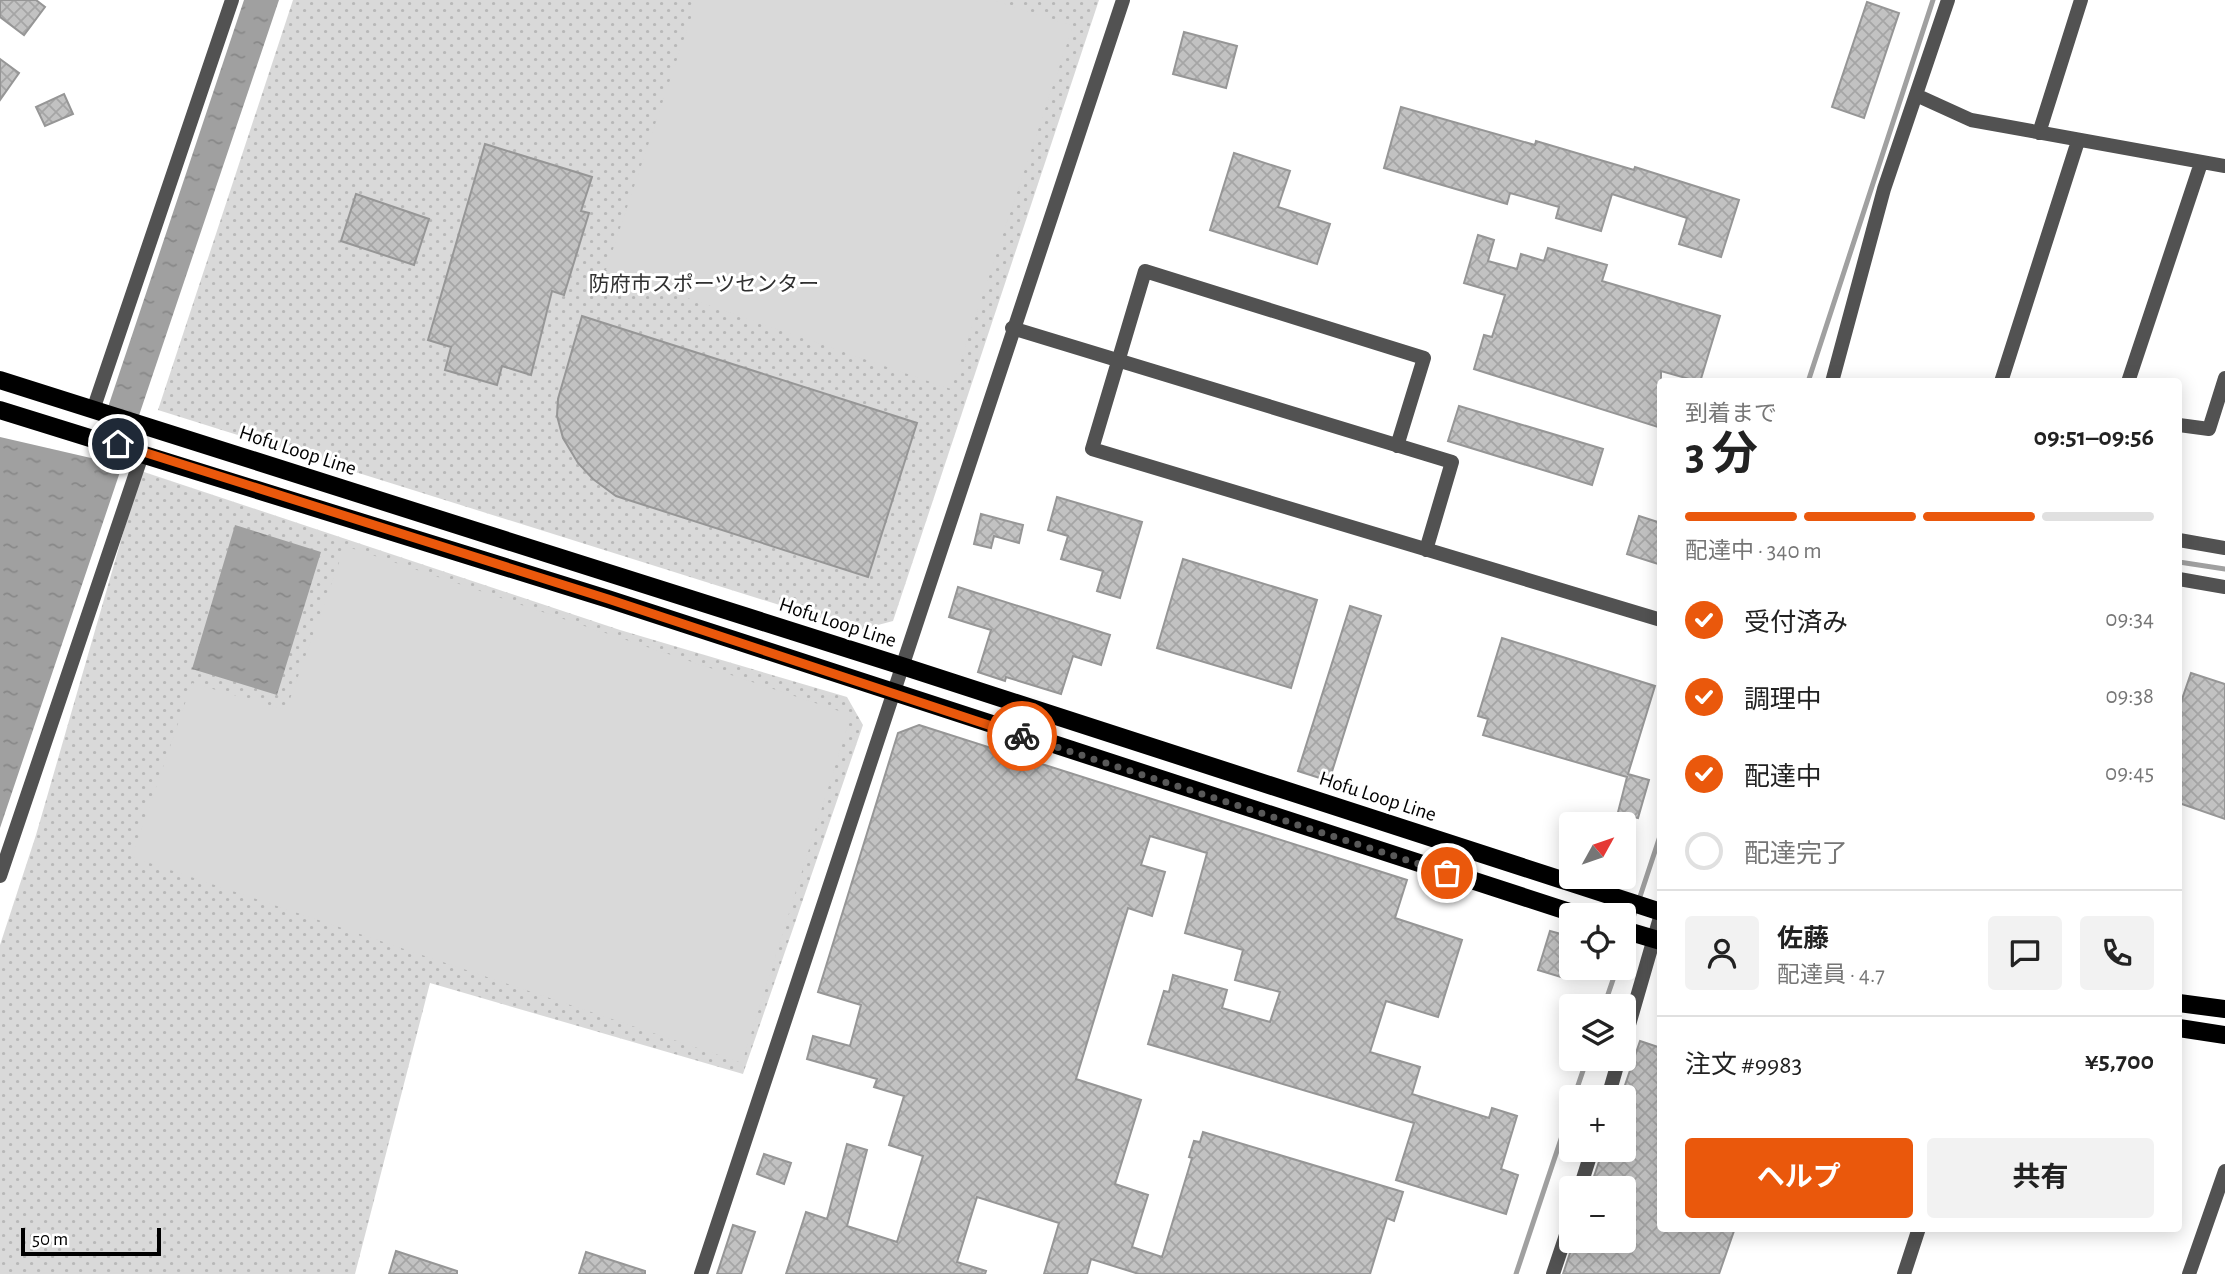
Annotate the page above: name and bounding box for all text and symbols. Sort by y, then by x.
park label: 防府市スポーツセンター [589,273,819,295]
text: 到着まで [1685,403,1777,426]
pin [88,414,148,474]
street label: Hofu Loop Line [237,422,359,479]
text: 09:51–09:56 [2034,424,2154,450]
icon: home [99,425,137,463]
text: 3 分 [1685,432,1758,478]
text: 配達中 · 340 m [1685,540,1822,563]
street label: Hofu Loop Line [777,594,899,651]
icon: check [1685,601,1723,639]
text: 09:34 [2105,608,2154,631]
text: 受付済み [1744,610,1848,636]
icon: check [1685,678,1723,716]
text: 09:38 [2105,685,2154,708]
text: 調理中 [1744,687,1822,713]
courier [987,701,1057,771]
icon: bike [1003,717,1041,755]
icon: check [1685,755,1723,793]
text: 09:45 [2105,762,2154,785]
text: 配達中 [1744,764,1822,790]
street label: Hofu Loop Line [1317,768,1439,825]
north arrow [1559,812,1636,889]
map controls [1559,812,1636,1253]
text: 配達完了 [1744,841,1848,867]
pin [1417,843,1477,903]
icon: bag [1428,854,1466,892]
button: locate [1559,903,1636,980]
button: person [1685,916,1759,990]
button: chat [1988,916,2062,990]
button: phone [2080,916,2154,990]
text: 佐藤 [1777,926,1829,952]
text: 配達員 · 4.7 [1777,964,1885,987]
button: layers [1559,994,1636,1071]
text: ¥5,700 [2085,1048,2154,1074]
text: 注文 #9983 [1685,1052,1802,1078]
button: + [1559,1085,1636,1162]
button: ヘルプ [1685,1138,1913,1218]
button: 共有 [1927,1138,2154,1218]
button: − [1559,1176,1636,1253]
scale bar [21,1225,161,1257]
text: 50 m [32,1230,68,1249]

